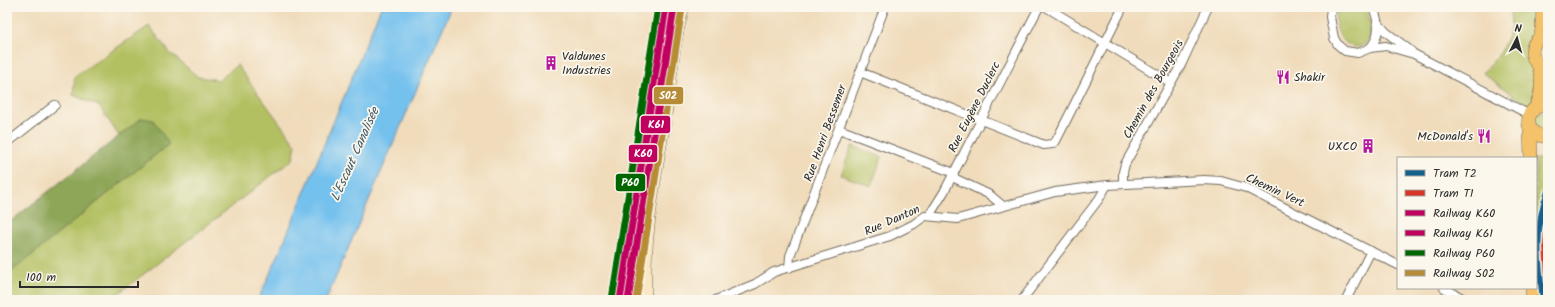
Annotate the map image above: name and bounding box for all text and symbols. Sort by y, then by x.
north arrow [1497,18,1537,58]
text: N [1514,20,1522,38]
street label: Chemin des Bourgeois [1118,36,1189,143]
place label: Valdunes Industries [562,47,611,80]
building icon: Valdunes Industries [543,55,559,71]
street label: Rue Eugène Duclerc [943,58,1006,156]
place label: Shakir [1294,68,1326,87]
restaurant icon: Shakir [1275,69,1291,85]
street label: Rue Henri Bessemer [799,81,852,184]
line badge: S02 [653,86,684,105]
text: S02 [659,87,677,105]
water label: L'Escaut Canalisée [325,103,386,205]
line badge: K61 [640,115,671,134]
text: K61 [648,116,665,134]
place label: McDonald's [1417,127,1473,146]
restaurant icon: McDonald's [1476,128,1492,144]
place label: UXCO [1328,137,1358,156]
building icon: UXCO [1360,138,1376,154]
line badge: K60 [628,144,658,163]
text: K60 [634,145,652,163]
legend [1397,157,1537,289]
text: Tram T2 [1433,164,1477,183]
street label: Chemin Vert [1242,169,1308,213]
line badge: P60 [615,173,646,192]
text: P60 [621,174,639,192]
text: Tram T1 [1433,184,1474,203]
street label: Rue Danton [861,200,923,241]
text: Railway K60 [1433,204,1495,223]
text: Railway K61 [1433,224,1493,243]
text: Railway P60 [1433,244,1495,263]
scale bar [20,263,138,289]
text: Railway S02 [1433,264,1495,283]
text: 100 m [26,268,57,287]

